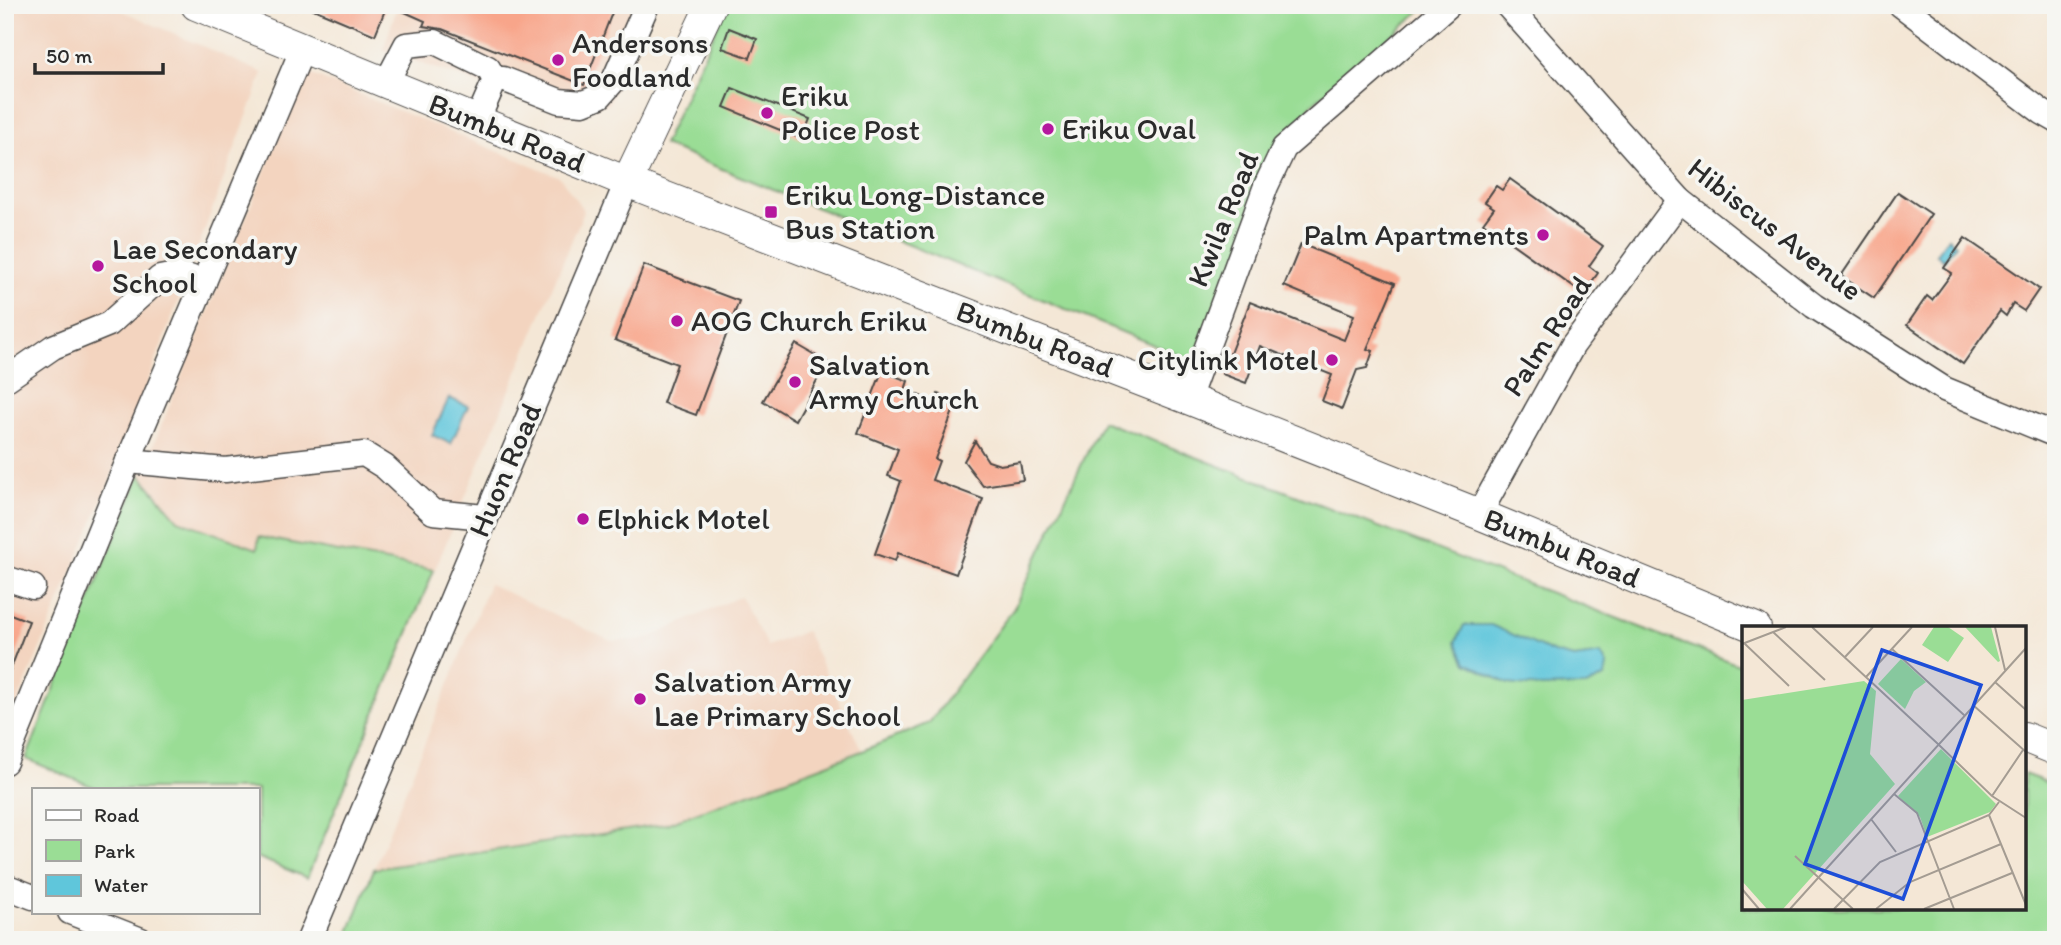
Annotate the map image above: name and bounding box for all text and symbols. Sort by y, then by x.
place label: Andersons Foodland [572,24,709,95]
scale bar [35,32,163,76]
text: 50 m [46,43,93,68]
marker: Andersons Foodland [550,52,566,68]
place label: Eriku Police Post [781,77,920,148]
street label: Bumbu Road [423,84,591,181]
marker: Eriku Police Post [759,105,775,121]
place label: Eriku Oval [1062,110,1197,147]
marker: Eriku Oval [1040,121,1056,137]
street label: Kwila Road [1179,146,1266,292]
street label: Hibiscus Avenue [1681,149,1870,308]
place label: Eriku Long-Distance Bus Station [785,176,1045,247]
marker: Eriku Long-Distance Bus Station [763,204,779,220]
place label: Palm Apartments [1303,216,1529,253]
marker: Palm Apartments [1535,227,1551,243]
place label: Lae Secondary School [112,230,298,301]
marker: Lae Secondary School [90,258,106,274]
street label: Palm Road [1494,268,1599,403]
street label: Bumbu Road [951,292,1119,386]
place label: AOG Church Eriku [691,302,927,339]
marker: AOG Church Eriku [669,313,685,329]
place label: Citylink Motel [1138,341,1319,378]
place label: Salvation Army Church [809,346,979,417]
marker: Citylink Motel [1324,352,1340,368]
marker: Salvation Army Church [787,374,803,390]
street label: Huon Road [460,397,549,542]
street label: Bumbu Road [1478,499,1646,596]
place label: Elphick Motel [597,500,770,537]
marker: Elphick Motel [575,511,591,527]
inset map [1742,626,2026,910]
place label: Salvation Army Lae Primary School [654,663,901,734]
marker: Salvation Army Lae Primary School [632,691,648,707]
legend [32,788,259,914]
text: Road [94,802,140,827]
text: Park [94,838,136,863]
text: Water [94,872,148,897]

